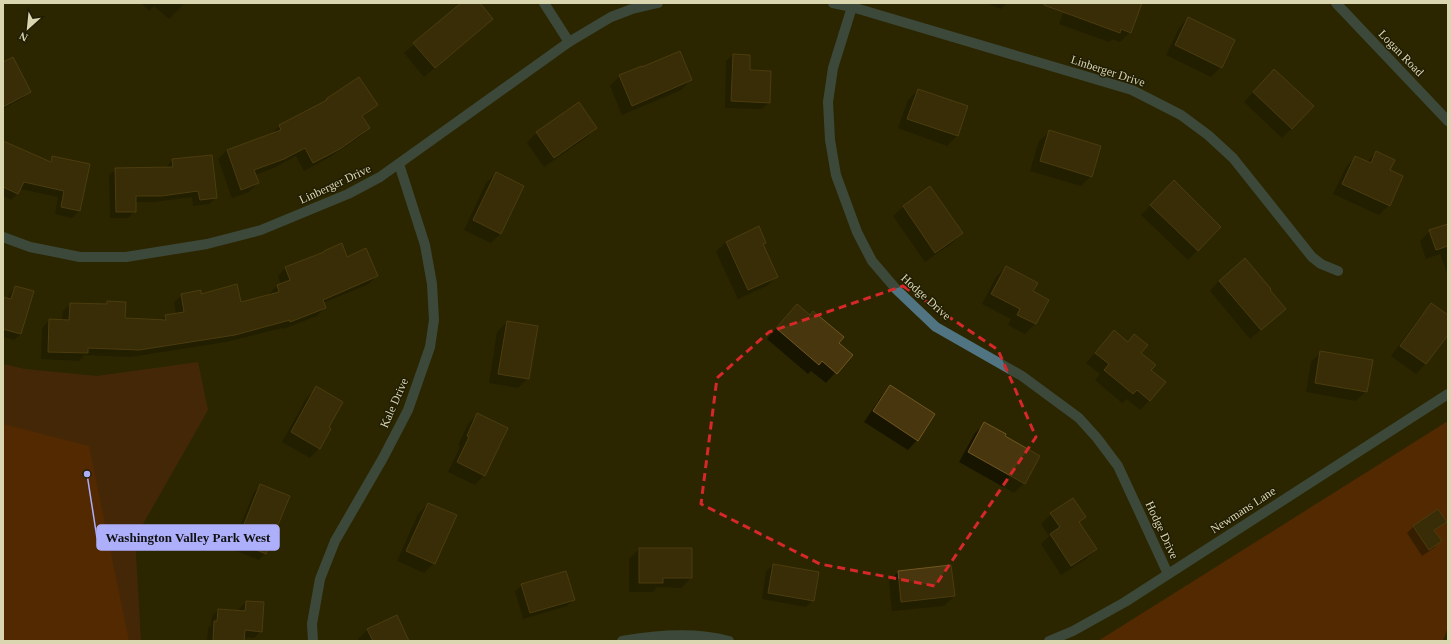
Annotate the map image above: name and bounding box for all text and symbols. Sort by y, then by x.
north arrow [8,8,48,48]
street label: Logan Road [1375,27,1427,79]
text: N [17,30,30,44]
street label: Linberger Drive [1069,52,1147,90]
street label: Linberger Drive [297,161,373,207]
street label: Hodge Drive [898,271,954,323]
street label: Kale Drive [377,376,411,430]
street label: Newmans Lane [1208,484,1278,536]
street label: Hodge Drive [1142,499,1182,561]
callout: Washington Valley Park West [97,525,279,550]
text: Washington Valley Park West [106,530,271,545]

